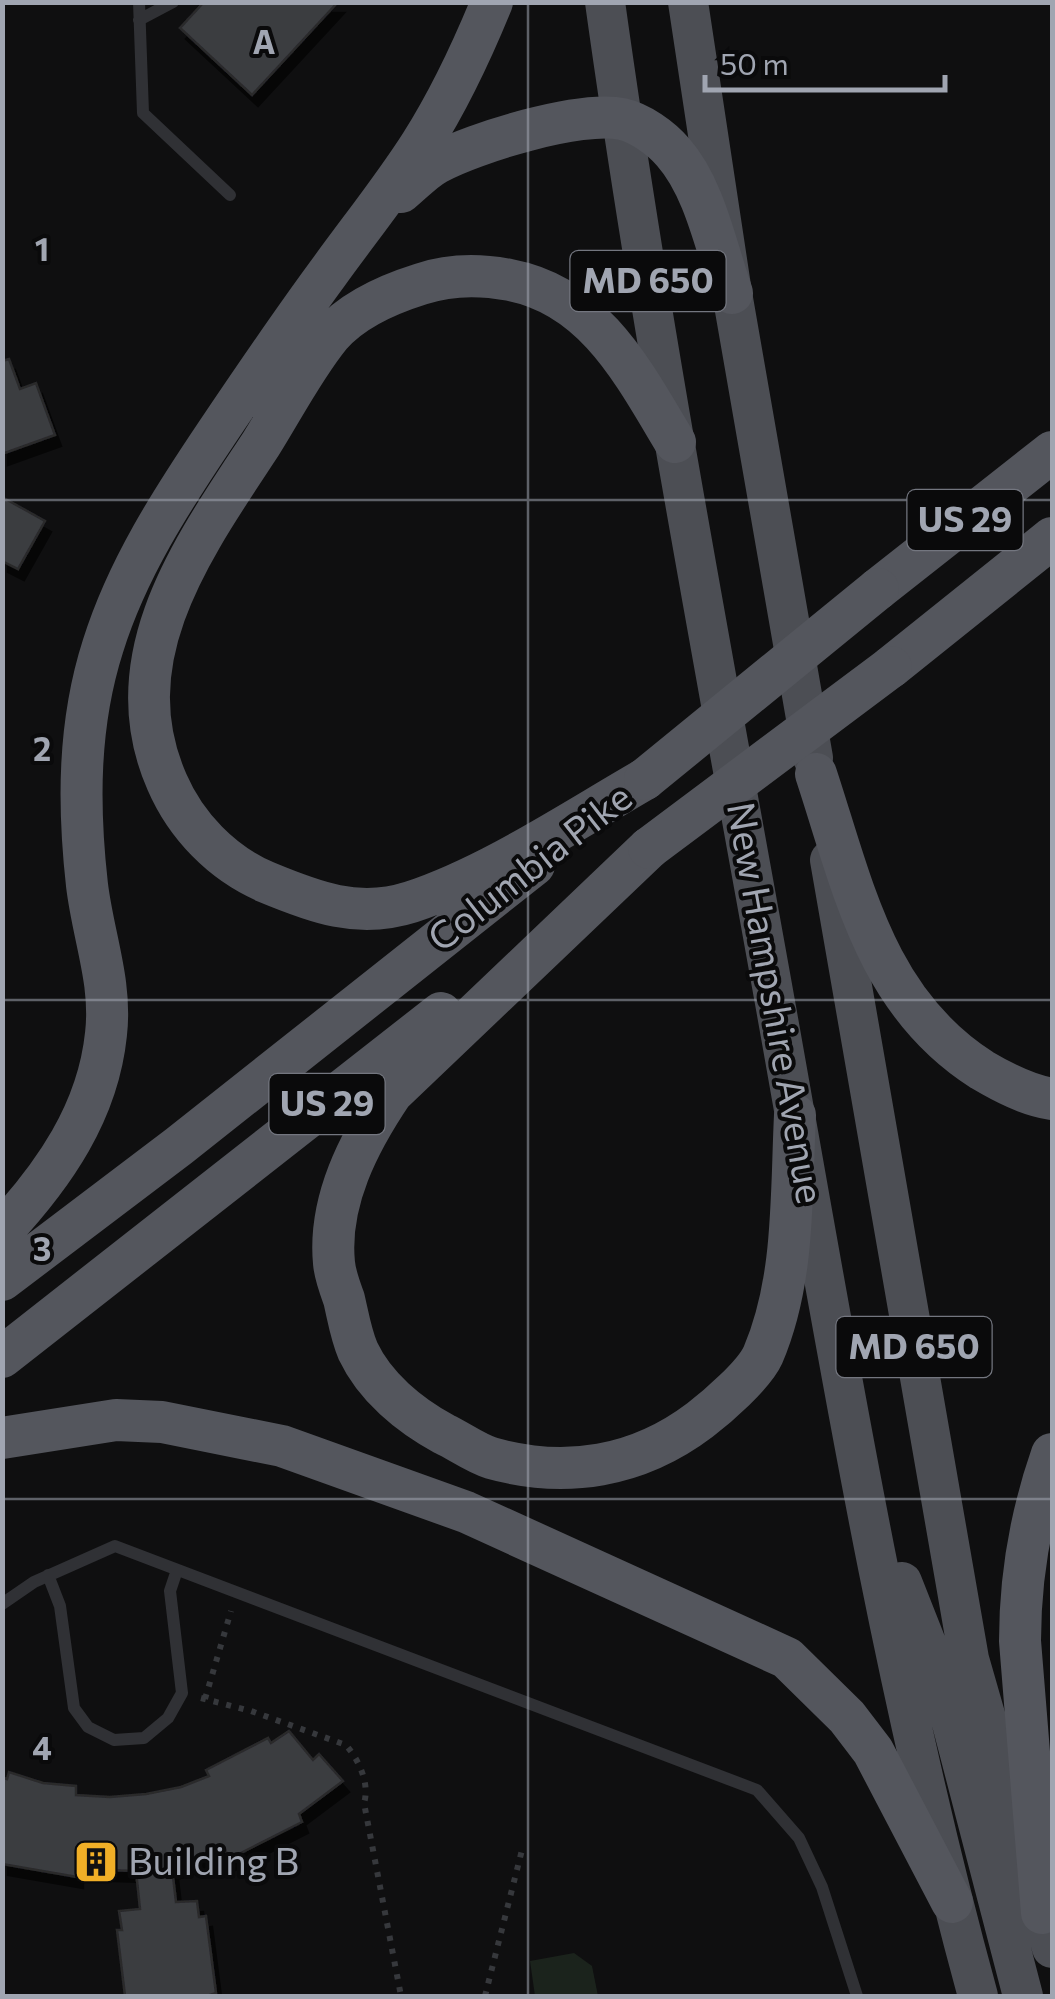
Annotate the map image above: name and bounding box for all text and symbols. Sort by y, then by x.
text: A [253,21,276,61]
scale bar [705,30,945,92]
text: 50 m [720,44,789,81]
text: 1 [35,228,49,268]
road number: MD 650 [570,251,726,311]
road number: US 29 [908,490,1022,550]
text: 2 [33,728,51,768]
street label: Columbia Pike [417,772,640,960]
street label: New Hampshire Avenue [719,798,836,1207]
road number: US 29 [270,1074,384,1134]
text: 3 [33,1228,51,1268]
road number: MD 650 [836,1317,992,1377]
text: 4 [32,1727,52,1767]
place label: Building B [128,1836,299,1883]
building icon: Building B [73,1839,119,1885]

